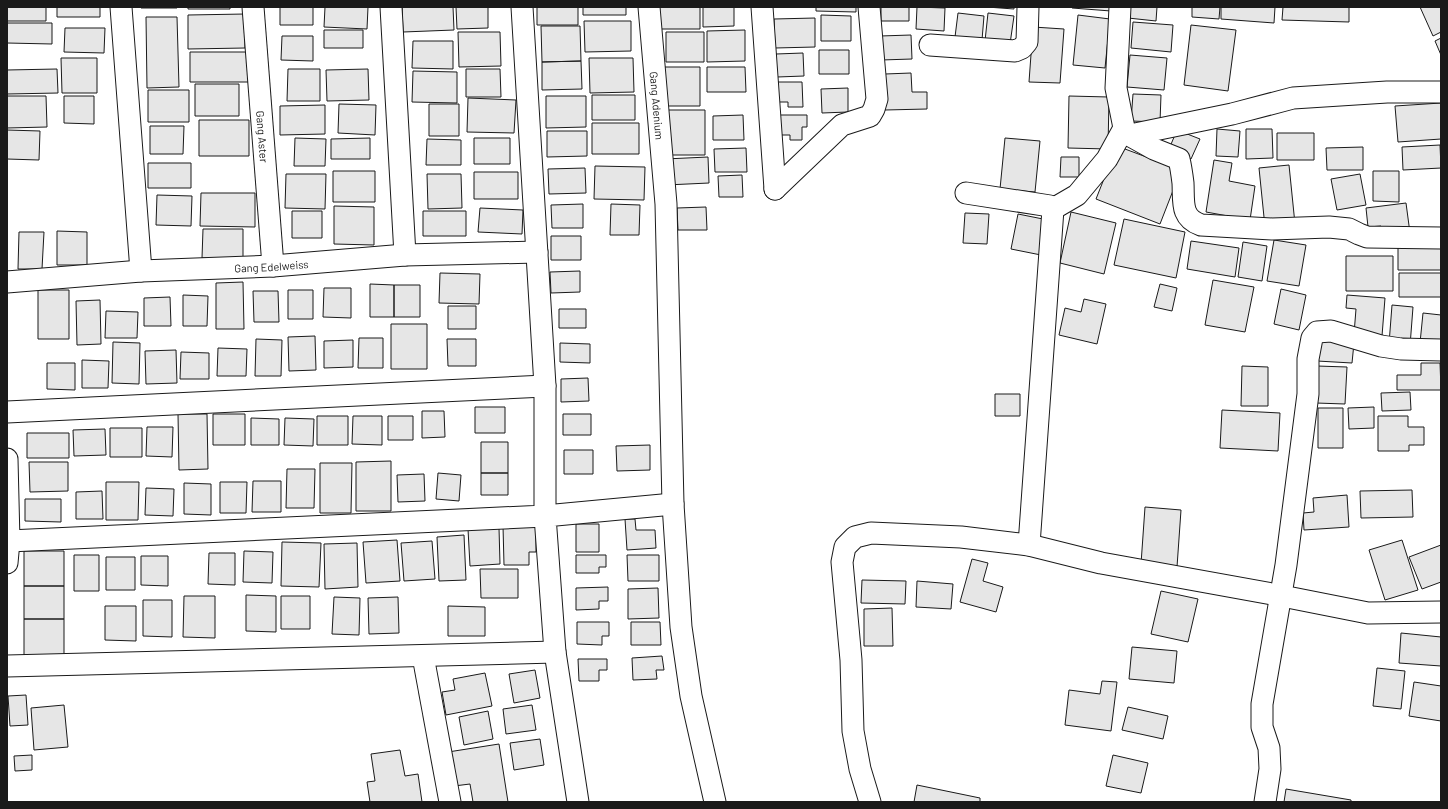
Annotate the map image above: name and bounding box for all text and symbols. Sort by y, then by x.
street label: Gang Adenium [648,71,667,140]
street label: Gang Aster [255,110,271,163]
street label: Gang Edelweiss [234,257,309,274]

